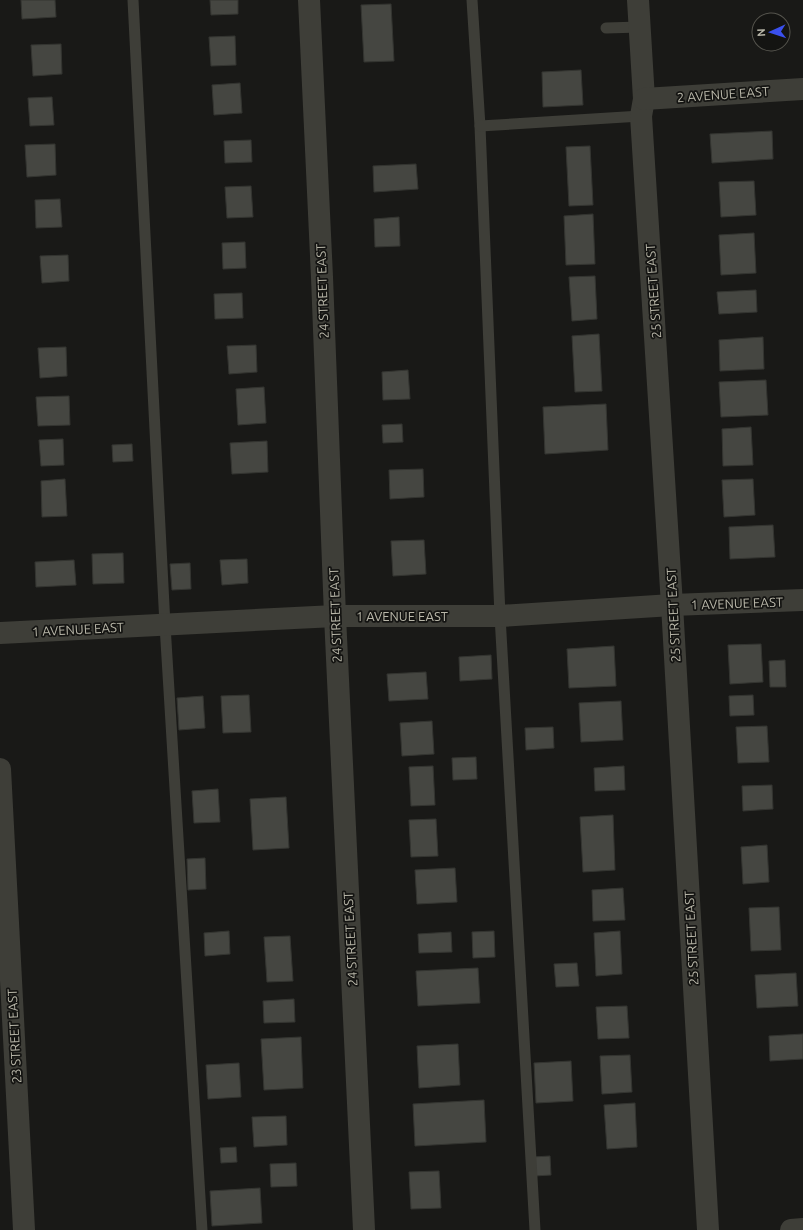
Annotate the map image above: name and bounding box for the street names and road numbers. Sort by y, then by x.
street label: 2 AVENUE EAST [677,84,769,104]
street label: 24 STREET EAST [313,243,331,339]
street label: 25 STREET EAST [643,243,663,339]
street label: 24 STREET EAST [326,567,344,663]
street label: 25 STREET EAST [664,567,682,663]
street label: 1 AVENUE EAST [691,594,783,612]
street label: 1 AVENUE EAST [356,609,448,623]
street label: 1 AVENUE EAST [32,620,124,638]
street label: 25 STREET EAST [682,890,700,986]
street label: 24 STREET EAST [341,891,359,987]
street label: 23 STREET EAST [5,988,23,1084]

